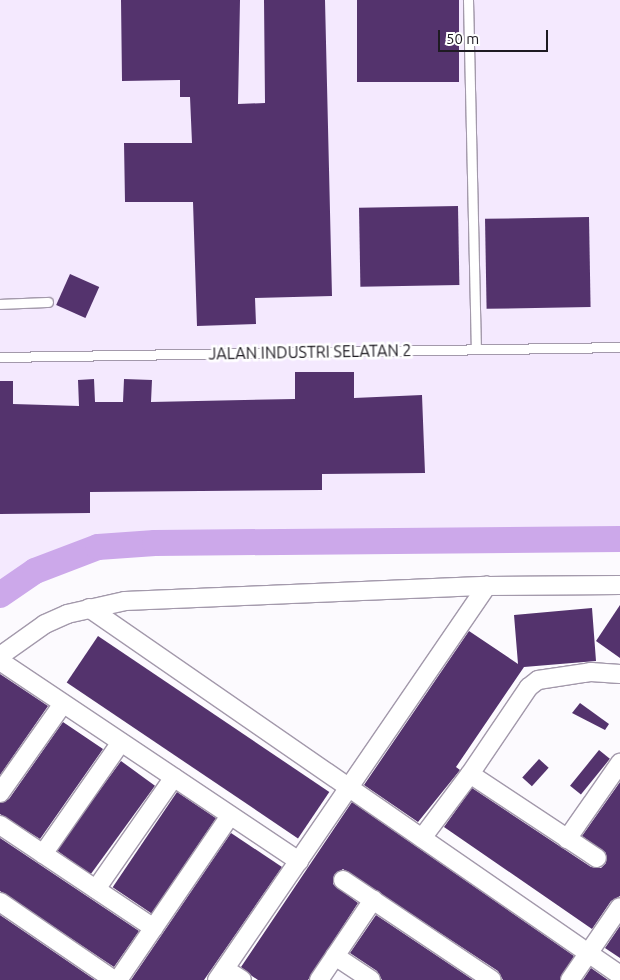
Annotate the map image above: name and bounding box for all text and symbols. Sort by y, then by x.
scale bar [440,20,550,52]
text: 50 m [446,30,479,47]
street label: JALAN INDUSTRI SELATAN 2 [208,341,412,363]

